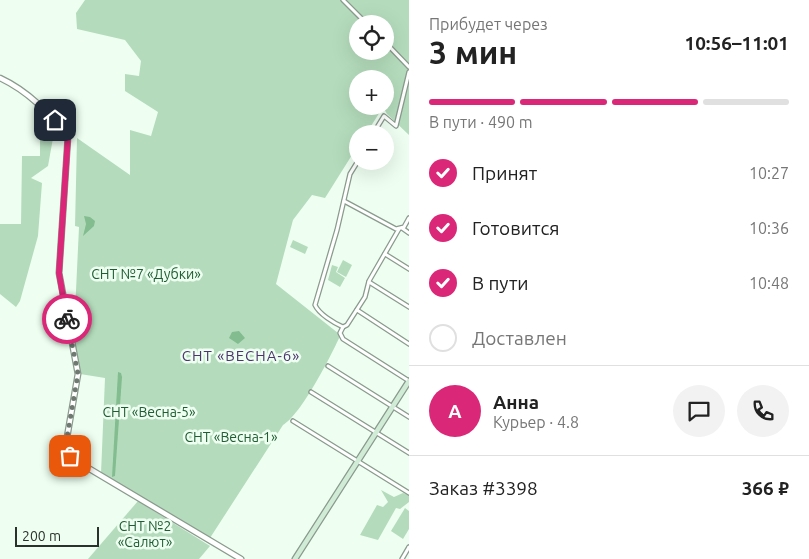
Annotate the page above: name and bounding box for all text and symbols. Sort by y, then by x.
map controls [349,15,394,170]
button: locate [349,15,394,60]
text: Прибудет через [429,15,548,33]
text: 10:56–11:01 [684,32,789,54]
text: 3 мин [429,34,517,70]
button: + [349,70,394,115]
pin [34,99,76,141]
icon: home [41,106,69,134]
text: В пути · 490 m [429,113,532,131]
button: − [349,125,394,170]
icon: check [429,159,457,187]
text: Принят [472,162,537,184]
text: 10:27 [749,164,789,182]
icon: check [429,214,457,242]
text: Готовится [472,217,559,239]
text: 10:36 [749,219,789,237]
park label: СНТ №7 «Дубки» [91,266,201,282]
icon: check [429,269,457,297]
text: В пути [472,272,529,294]
text: 10:48 [749,274,789,292]
courier [42,294,92,344]
icon: bike [53,305,81,333]
text: Доставлен [472,327,567,349]
district label: СНТ «ВЕСНА-6» [182,347,300,364]
button: chat [673,385,725,437]
button: phone [737,385,789,437]
text: Анна [493,391,539,413]
text: А [448,400,462,422]
park label: СНТ «Весна-5» [103,404,196,420]
text: Курьер · 4.8 [493,413,579,431]
park label: СНТ «Весна-1» [185,429,278,445]
pin [49,435,91,477]
icon: bag [56,442,84,470]
text: Заказ #3398 [429,477,538,499]
text: 366 ₽ [742,477,789,499]
park label: СНТ №2 «Салют» [118,518,173,550]
scale bar [15,524,99,547]
text: 200 m [22,528,61,544]

